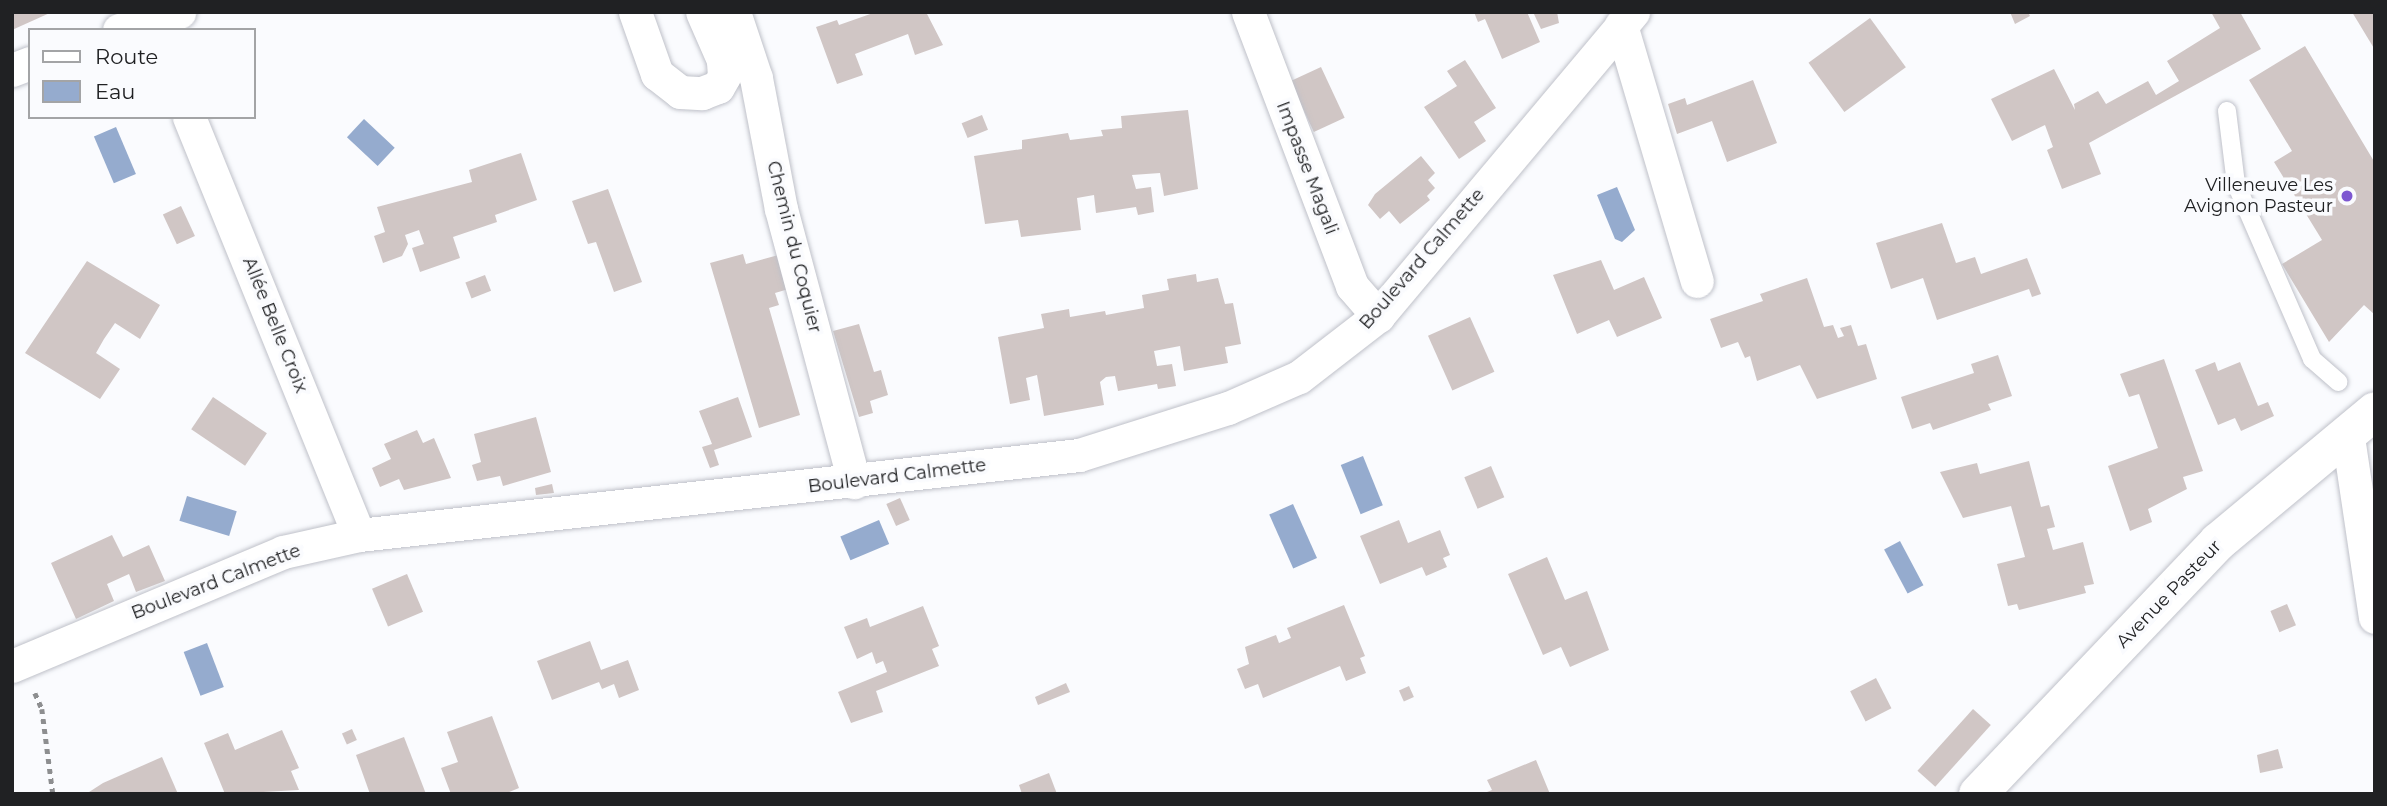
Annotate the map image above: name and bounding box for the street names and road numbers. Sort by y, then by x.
street label: Impasse Magali [1272,98,1342,238]
street label: Chemin du Coquier [762,159,826,335]
street label: Boulevard Calmette [1355,184,1489,334]
street label: Allée Belle Croix [238,254,312,396]
street label: Boulevard Calmette [807,454,987,498]
street label: Avenue Pasteur [2112,535,2226,653]
street label: Boulevard Calmette [128,540,304,624]

